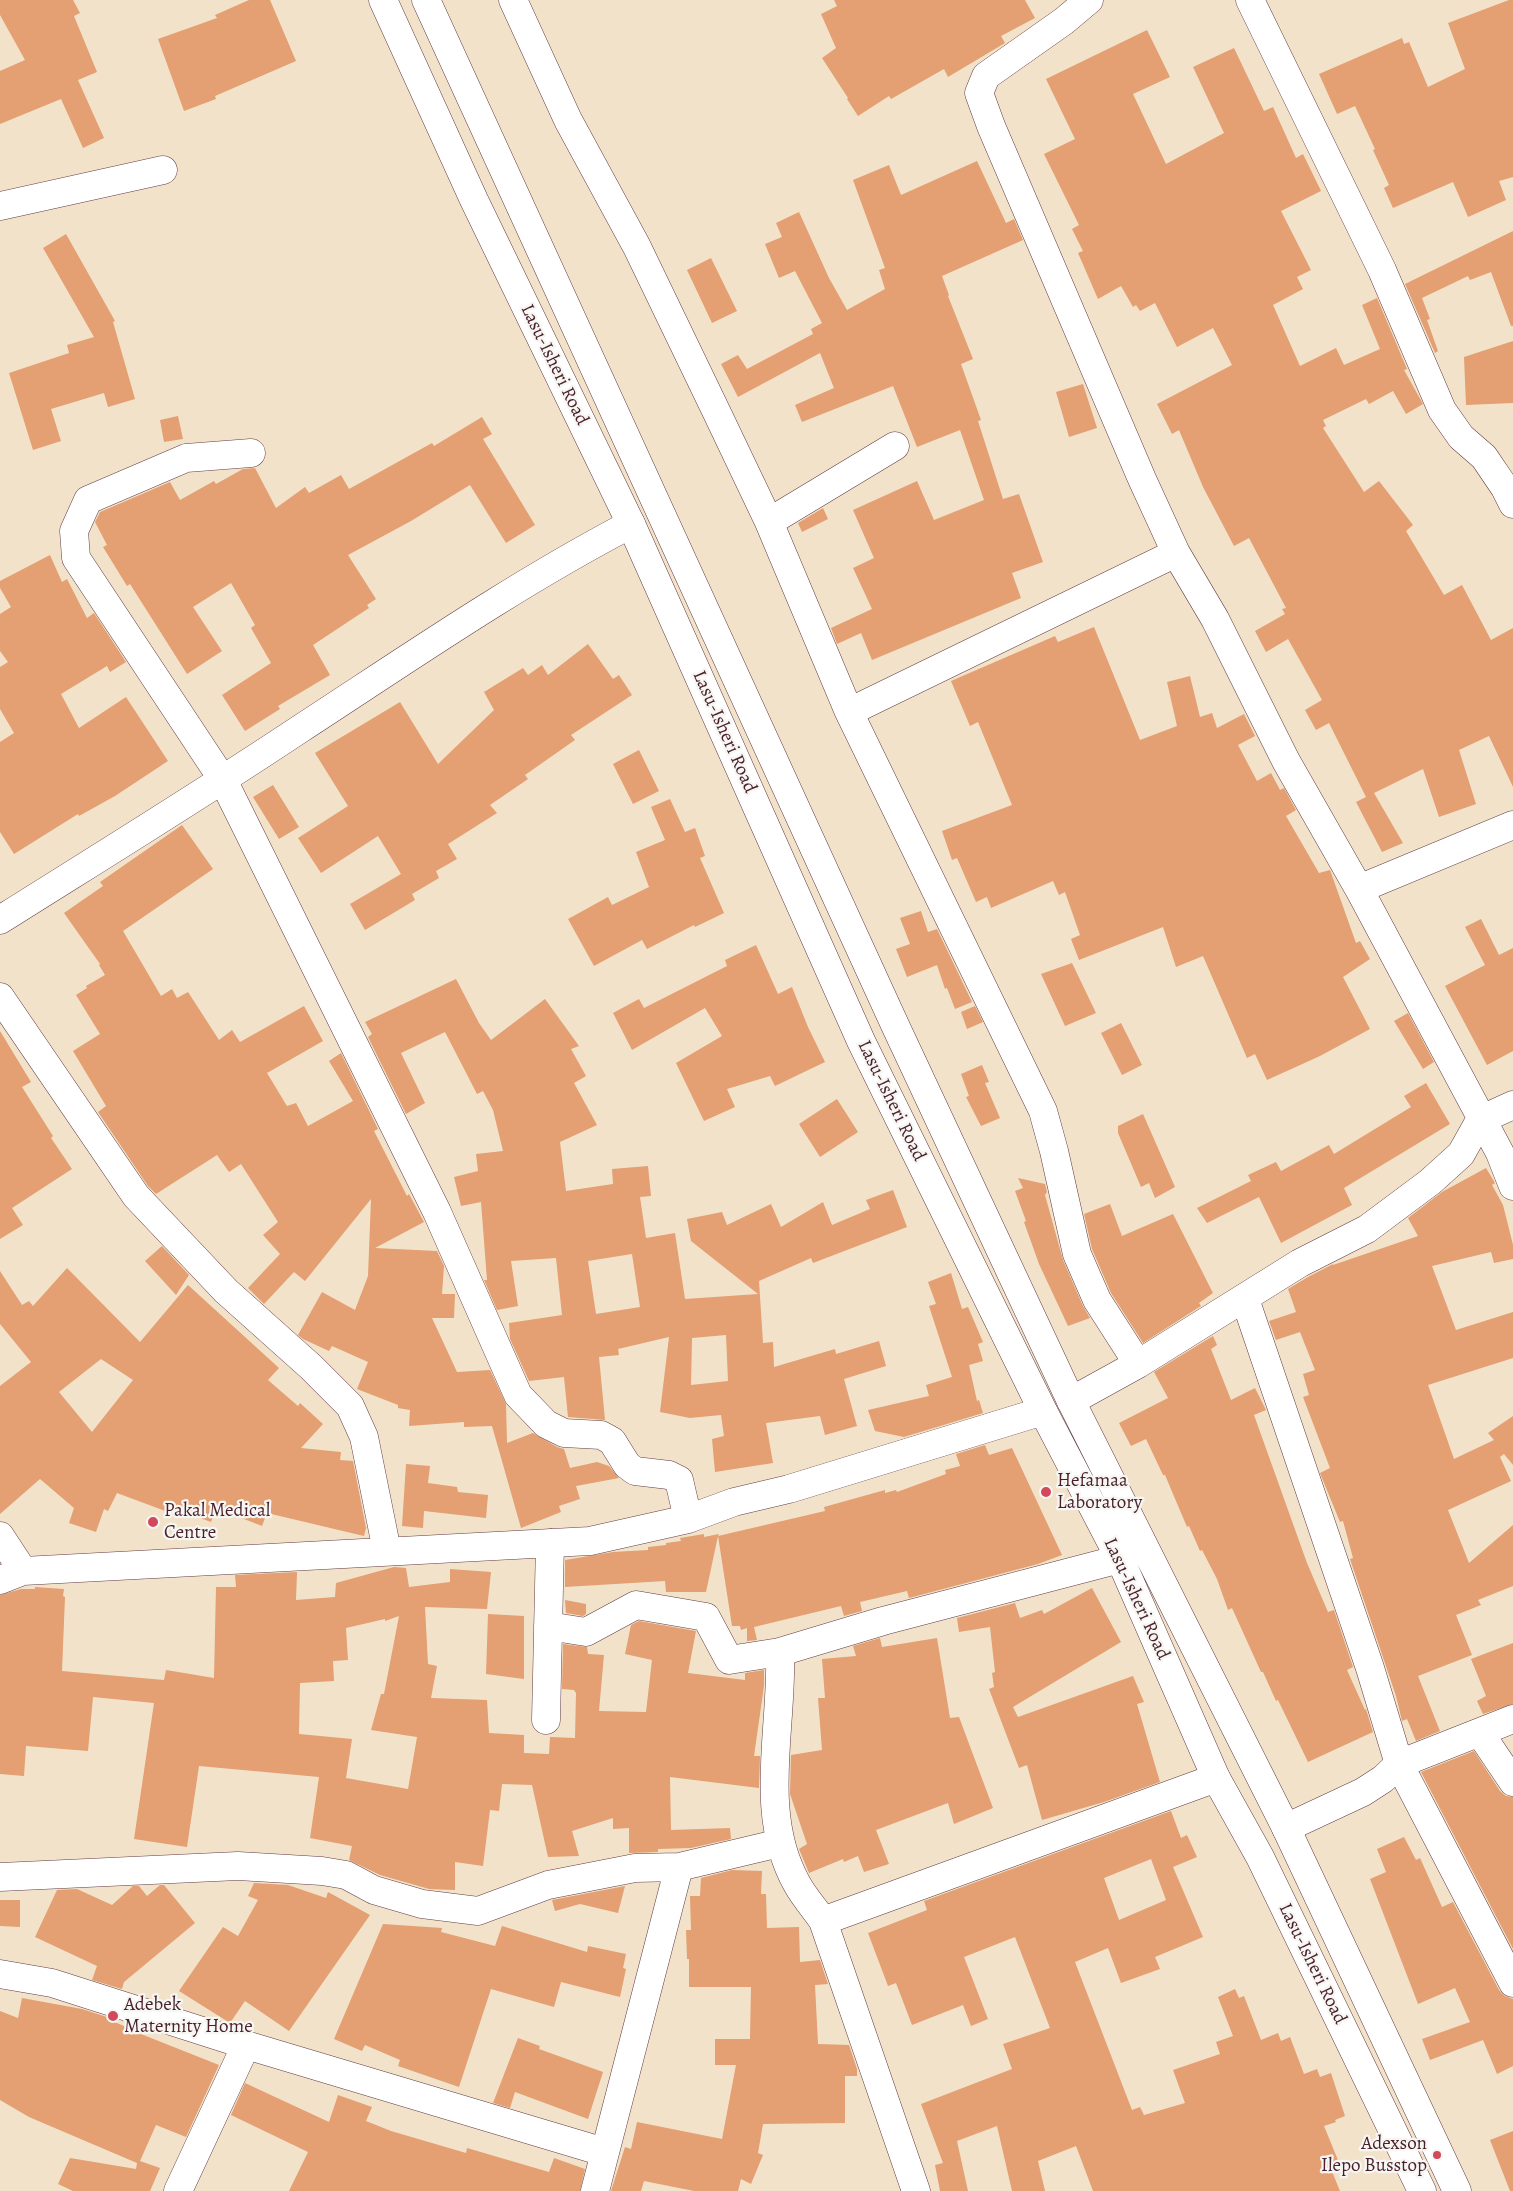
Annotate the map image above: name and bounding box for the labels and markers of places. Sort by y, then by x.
place label: Hefamaa Laboratory [1057,1470,1142,1514]
marker: Hefamaa Laboratory [1039,1485,1053,1499]
place label: Pakal Medical Centre [164,1500,270,1544]
marker: Pakal Medical Centre [146,1515,160,1529]
place label: Adebek Maternity Home [124,1994,253,2038]
marker: Adebek Maternity Home [106,2009,120,2023]
place label: Adexson Ilepo Busstop [1321,2133,1427,2177]
marker: Adexson Ilepo Busstop [1431,2149,1443,2161]

